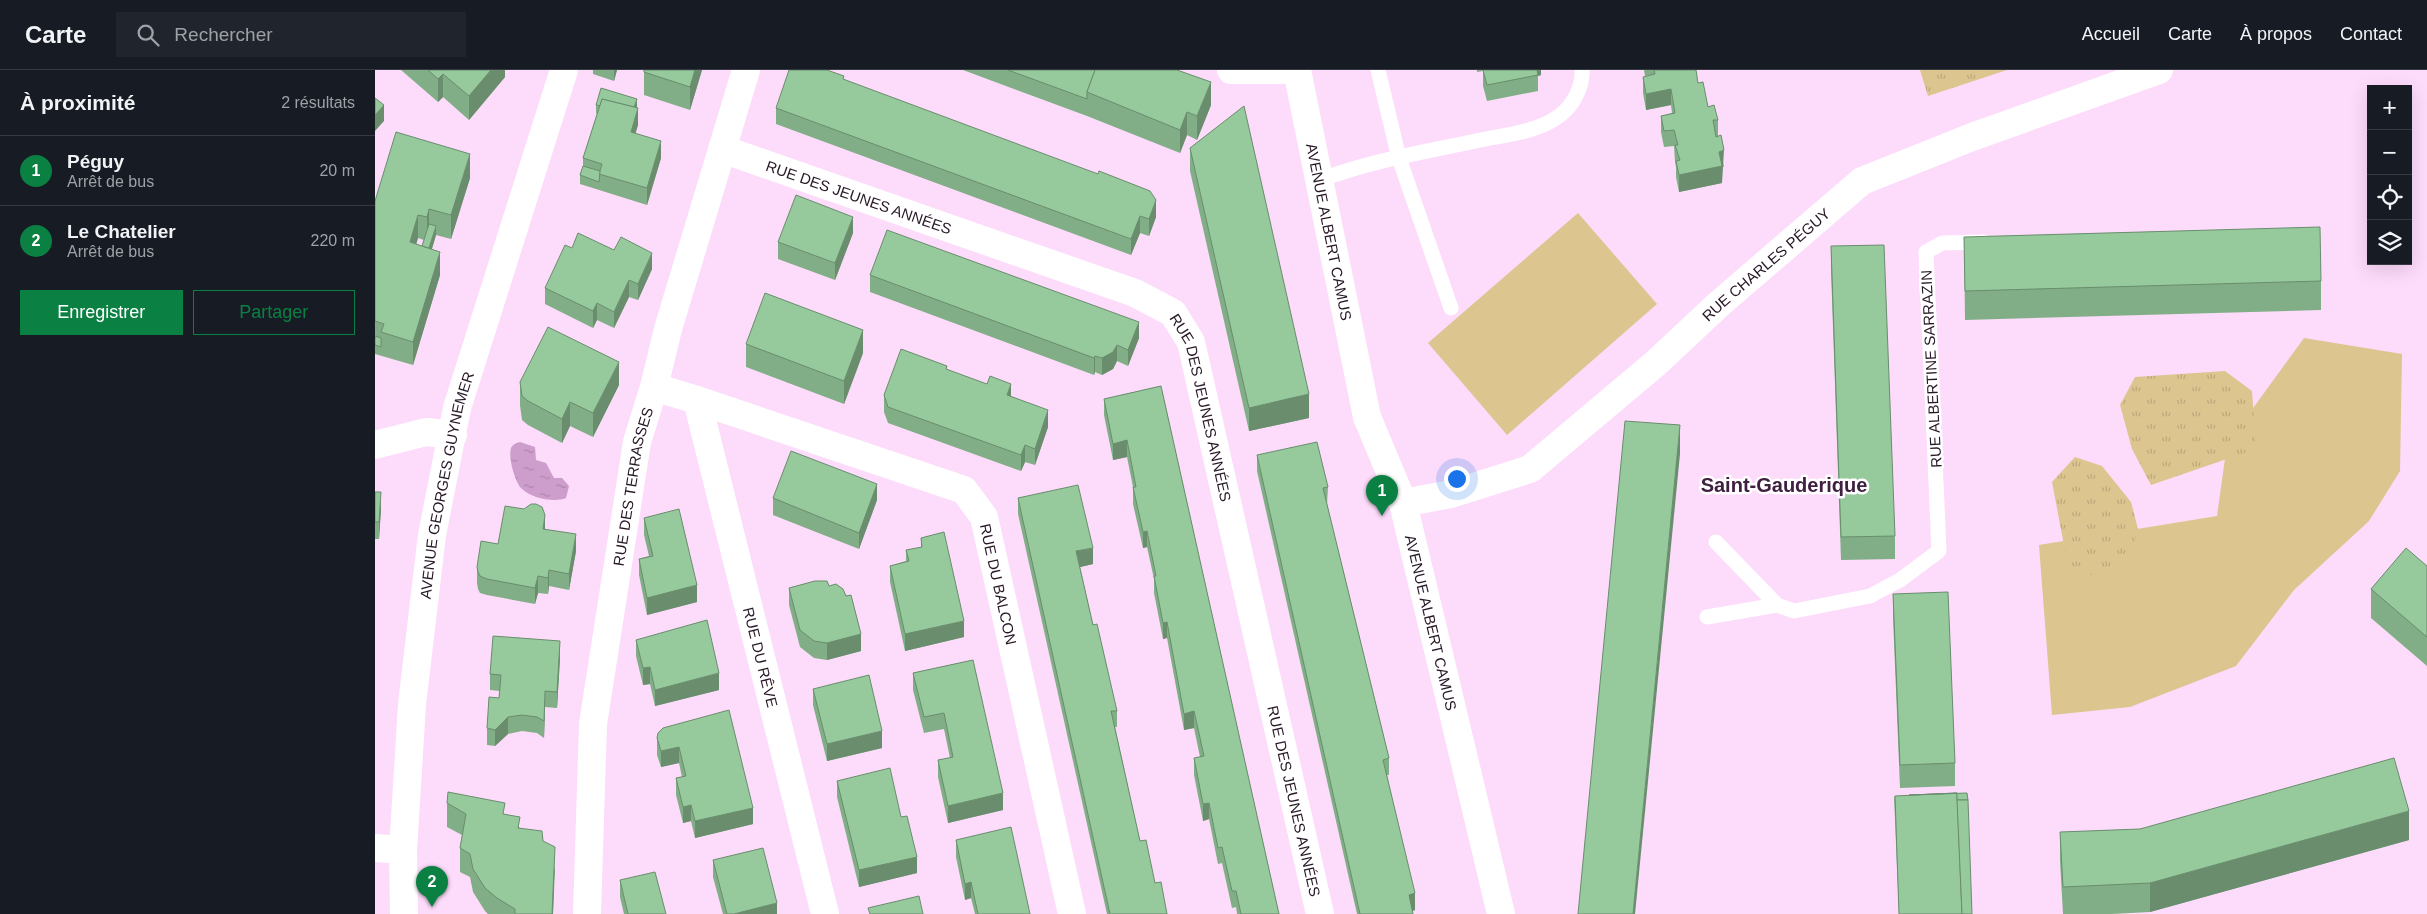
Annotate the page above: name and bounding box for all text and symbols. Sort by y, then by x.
search box [116,12,466,57]
text: Carte [25,21,86,48]
icon: search [134,21,162,49]
text: Rechercher [174,24,273,45]
text: Accueil [2082,24,2140,44]
text: Carte [2168,24,2212,44]
text: À propos [2240,24,2312,44]
text: Contact [2340,24,2402,44]
map controls [2367,85,2412,265]
button: + [2367,85,2412,130]
text: À proximité [20,91,136,114]
text: 2 résultats [281,94,355,111]
button: − [2367,130,2412,175]
street label: AVENUE ALBERT CAMUS [1303,142,1356,322]
text: Péguy [67,151,124,172]
street label: RUE DES JEUNES ANNÉES [764,157,954,237]
text: 1 [32,162,40,179]
text: 20 m [319,162,355,179]
text: Arrêt de bus [67,173,154,190]
button: locate [2367,175,2412,220]
street label: RUE CHARLES PÉGUY [1698,204,1833,324]
button: layers [2367,220,2412,265]
text: Le Chatelier [67,221,176,242]
text: 2 [32,232,40,249]
text: 220 m [311,232,355,249]
text: Arrêt de bus [67,243,154,260]
street label: RUE ALBERTINE SARRAZIN [1917,270,1945,468]
button: Enregistrer [20,290,183,335]
button: Partager [193,290,355,335]
street label: RUE DES JEUNES ANNÉES [1167,310,1235,503]
street label: AVENUE GEORGES GUYNEMER [416,369,477,600]
street label: RUE DES TERRASSES [609,405,656,567]
your location [1444,466,1470,492]
district label: Saint-Gauderique [1701,474,1867,496]
pin: 1 [1366,475,1398,516]
street label: RUE DU BALCON [977,522,1021,646]
street label: AVENUE ALBERT CAMUS [1402,533,1461,712]
street label: RUE DU RÊVE [740,605,782,709]
street label: RUE DES JEUNES ANNÉES [1265,704,1324,898]
pin: 2 [416,866,448,907]

